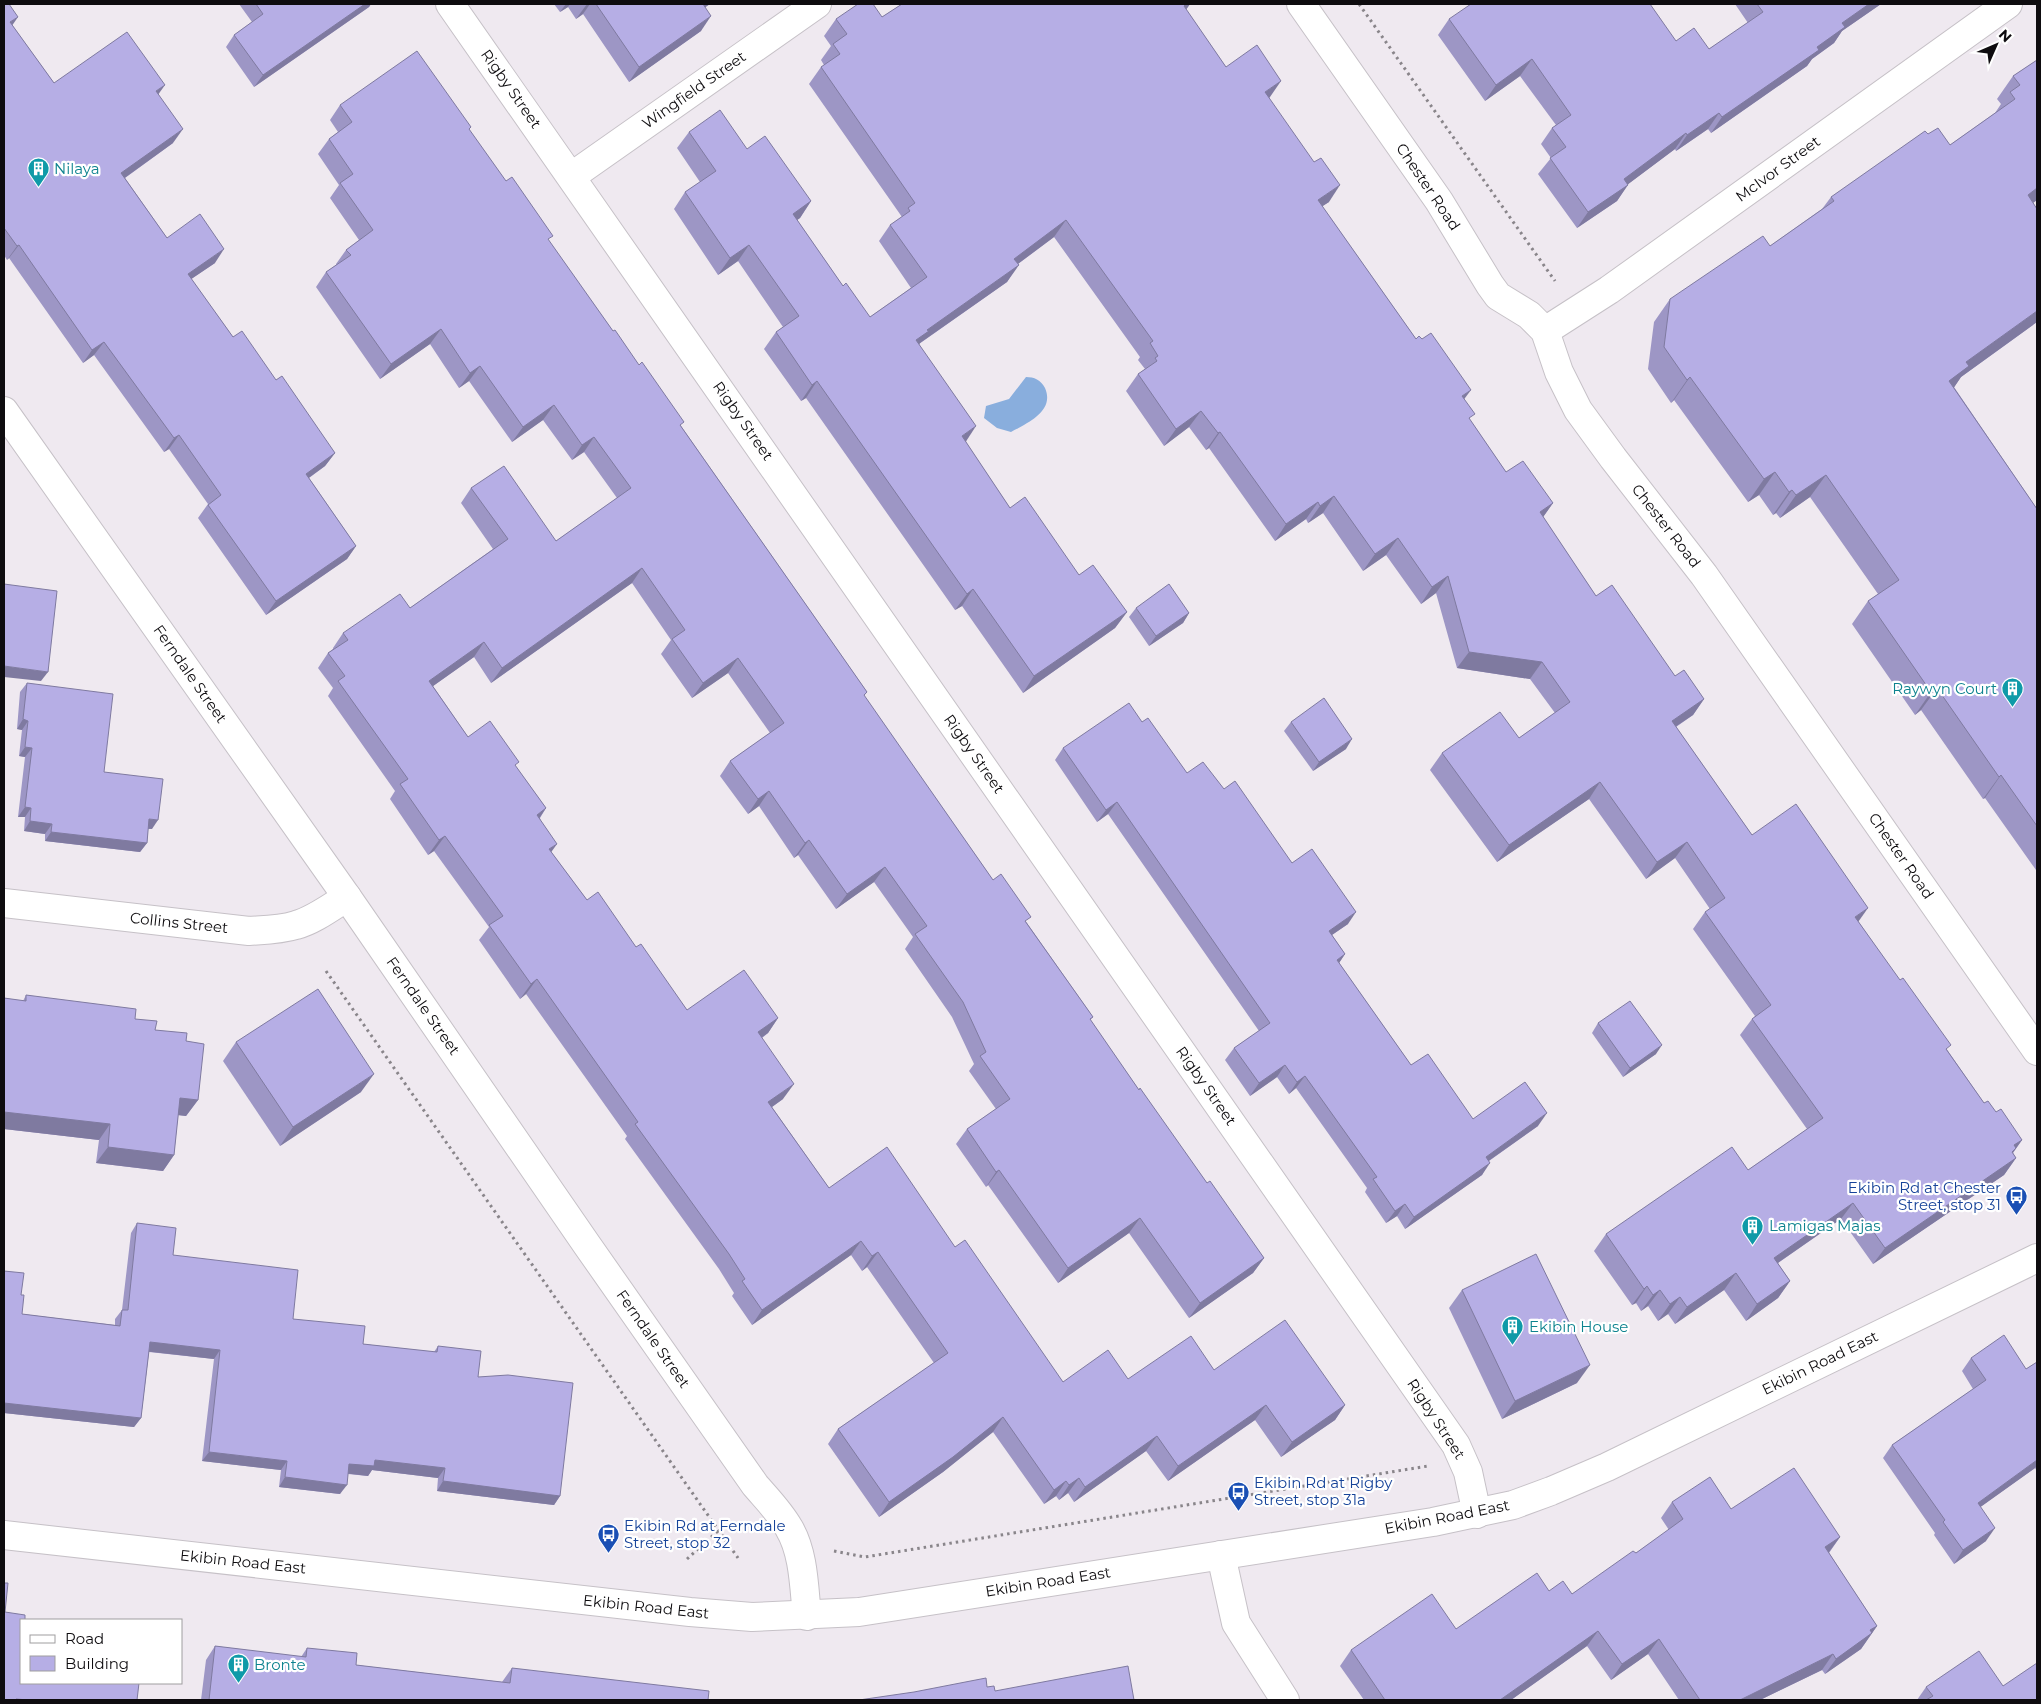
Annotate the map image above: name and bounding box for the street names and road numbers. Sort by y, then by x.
street label: Rigby Street [477,45,546,132]
street label: Wingfield Street [638,47,749,133]
street label: McIvor Street [1732,132,1824,206]
street label: Chester Road [1392,139,1465,234]
street label: Rigby Street [709,377,778,464]
street label: Chester Road [1628,480,1705,571]
street label: Ferndale Street [149,621,231,727]
street label: Rigby Street [940,710,1009,797]
street label: Chester Road [1865,809,1938,903]
street label: Collins Street [129,908,229,937]
street label: Ferndale Street [382,953,464,1059]
street label: Rigby Street [1172,1042,1241,1129]
street label: Ferndale Street [612,1286,694,1392]
street label: Ekibin Road East [1759,1326,1881,1399]
street label: Rigby Street [1403,1375,1470,1463]
street label: Ekibin Road East [1383,1495,1511,1538]
street label: Ekibin Road East [179,1545,307,1578]
street label: Ekibin Road East [984,1562,1112,1601]
street label: Ekibin Road East [582,1590,710,1623]

